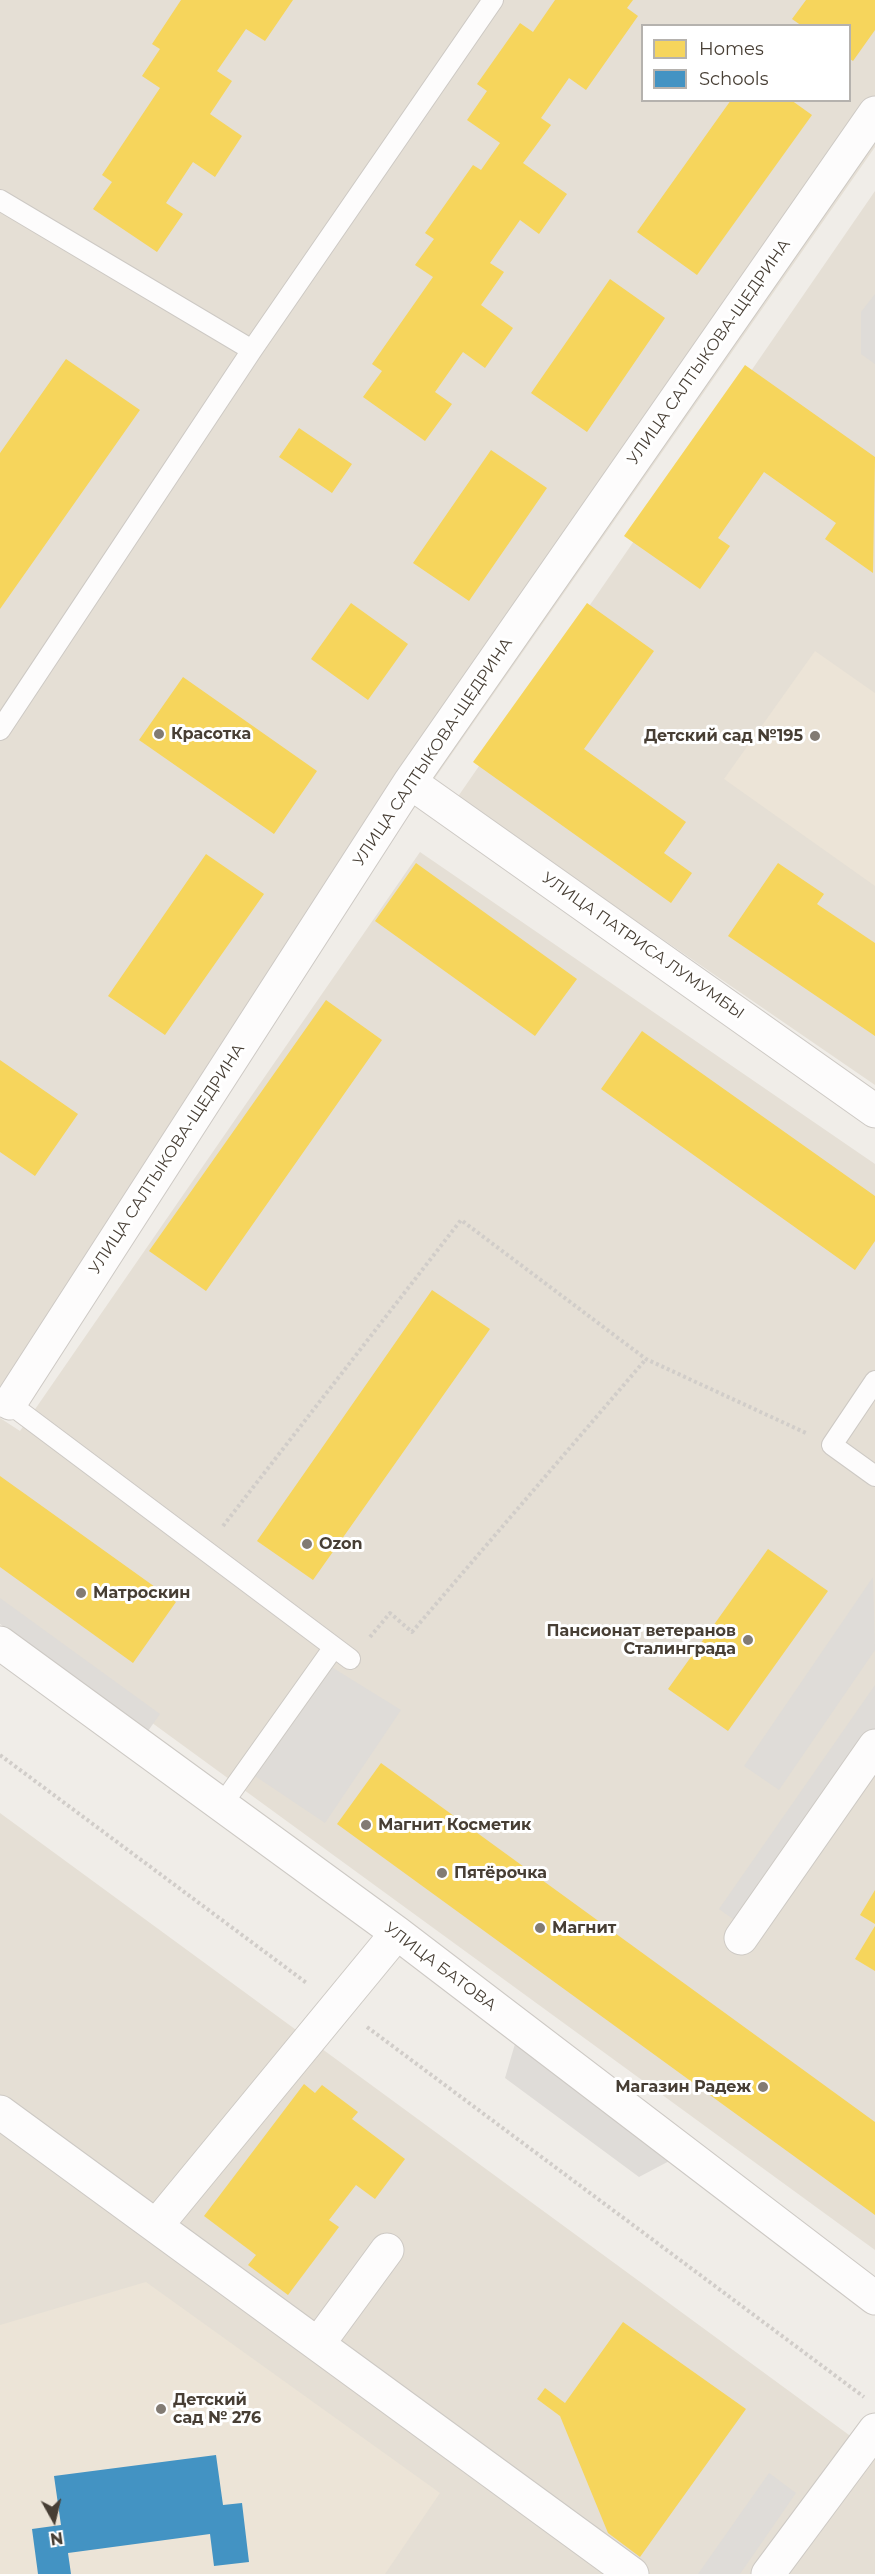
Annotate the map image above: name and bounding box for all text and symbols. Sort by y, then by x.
legend [641,24,851,102]
text: Homes [699,38,764,60]
text: Schools [699,68,768,90]
street label: УЛИЦА САЛТЫКОВА-ЩЕДРИНА [623,236,795,468]
street label: УЛИЦА САЛТЫКОВА-ЩЕДРИНА [349,634,517,870]
place label: Красотка [171,724,251,744]
place label: Детский сад №195 [644,726,803,746]
marker: Красотка [152,727,166,741]
marker: Детский сад №195 [808,729,822,743]
street label: УЛИЦА ПАТРИСА ЛУМУМБЫ [538,869,748,1023]
street label: УЛИЦА САЛТЫКОВА-ЩЕДРИНА [85,1040,249,1278]
place label: Ozon [319,1534,363,1554]
marker: Ozon [300,1537,314,1551]
place label: Матроскин [93,1583,190,1603]
marker: Матроскин [74,1586,88,1600]
place label: Пансионат ветеранов Сталинграда [547,1621,736,1659]
marker: Пансионат ветеранов Сталинграда [741,1633,755,1647]
place label: Магнит Косметик [378,1815,531,1835]
marker: Магнит Косметик [359,1818,373,1832]
place label: Пятёрочка [454,1863,547,1883]
marker: Пятёрочка [435,1866,449,1880]
place label: Магнит [552,1918,616,1938]
street label: УЛИЦА БАТОВА [380,1919,500,2015]
marker: Магнит [533,1921,547,1935]
place label: Магазин Радеж [615,2077,751,2097]
marker: Магазин Радеж [756,2080,770,2094]
place label: Детский сад № 276 [173,2390,261,2428]
marker: Детский сад № 276 [154,2402,168,2416]
north arrow [24,2490,84,2550]
text: N [49,2528,64,2549]

